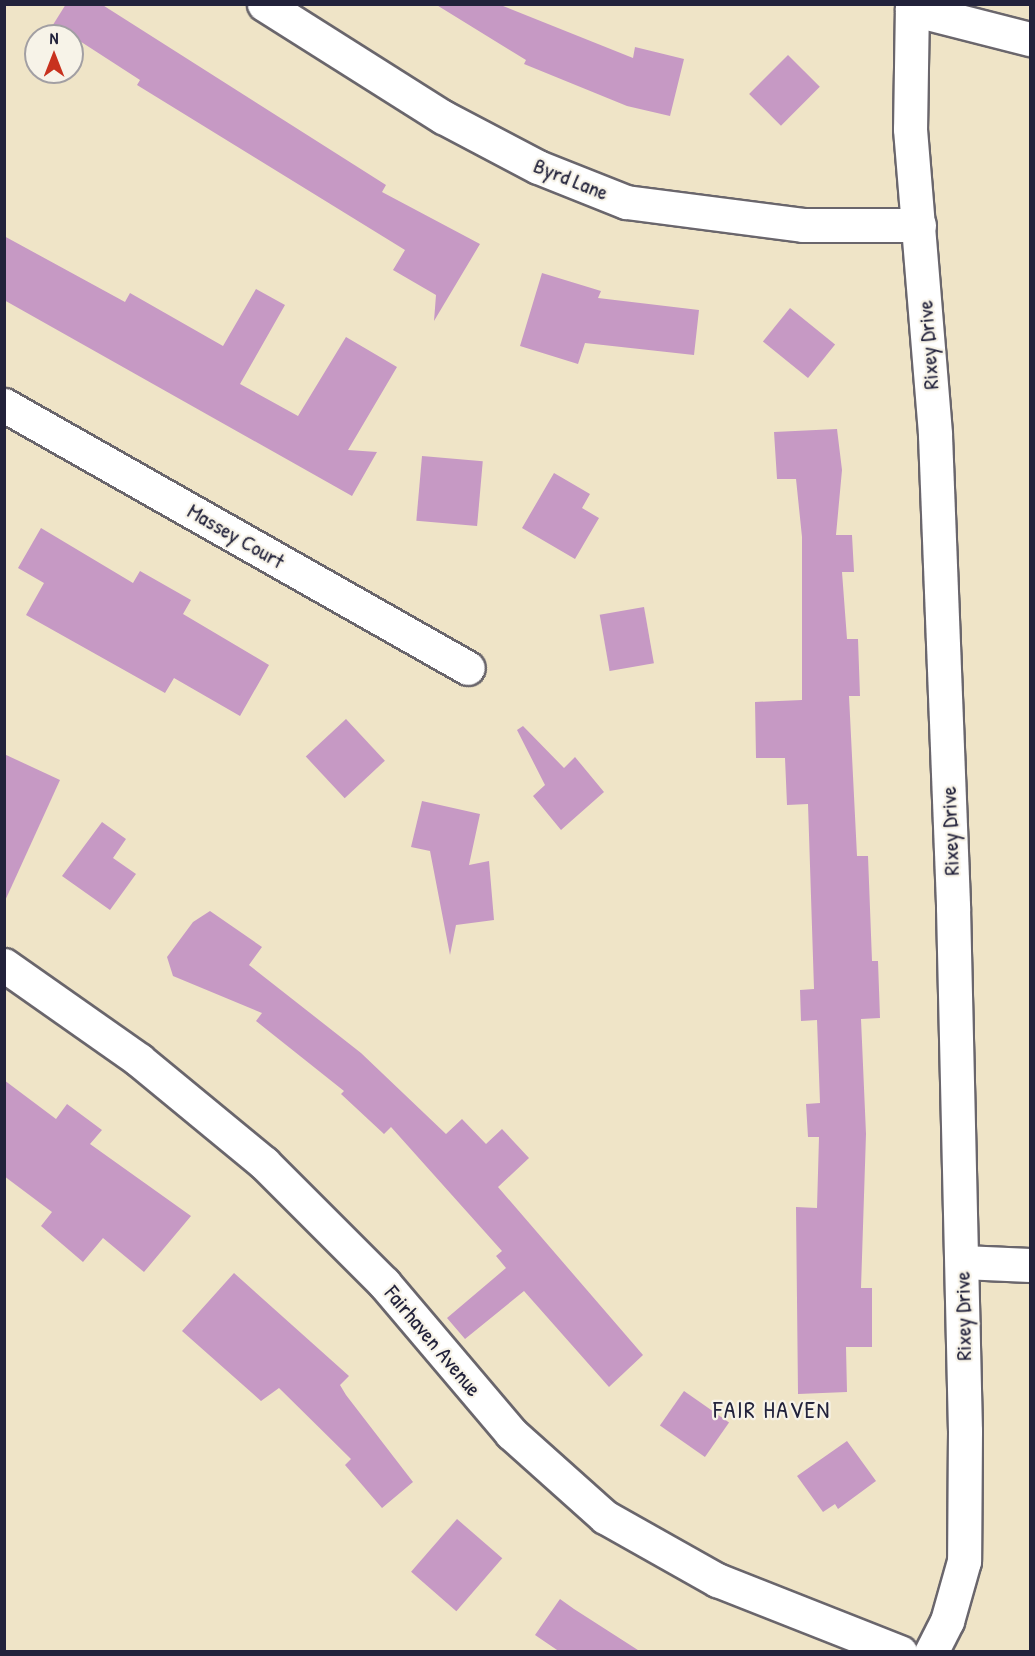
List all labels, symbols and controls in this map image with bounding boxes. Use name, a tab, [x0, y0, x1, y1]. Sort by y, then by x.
north arrow	[24, 24, 84, 84]
text: N	[50, 27, 58, 49]
street label: Byrd Lane	[530, 152, 612, 206]
street label: Rixey Drive	[912, 300, 944, 390]
street label: Massey Court	[183, 498, 289, 574]
street label: Rixey Drive	[935, 786, 965, 876]
street label: Rixey Drive	[949, 1271, 977, 1361]
street label: Fairhaven Avenue	[379, 1280, 487, 1402]
district label: FAIR HAVEN	[713, 1396, 831, 1424]

